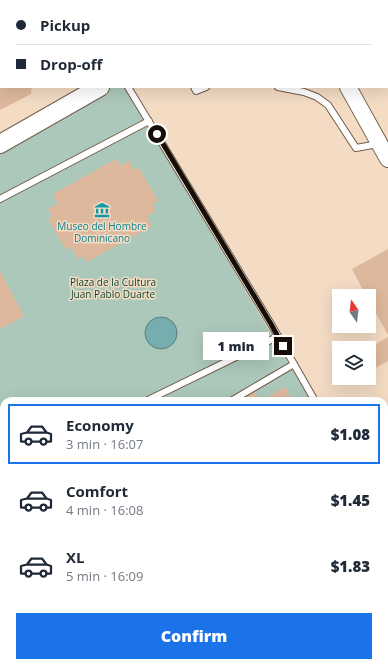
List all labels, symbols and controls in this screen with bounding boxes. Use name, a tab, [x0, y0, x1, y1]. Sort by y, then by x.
text: Pickup	[40, 15, 90, 35]
text: Drop-off	[40, 54, 102, 74]
route start	[148, 125, 166, 143]
museum icon: Museo del Hombre Dominicano	[93, 201, 111, 219]
place label: Museo del Hombre Dominicano	[57, 219, 147, 245]
park label: Plaza de la Cultura Juan Pablo Duarte	[70, 275, 156, 301]
north arrow	[332, 289, 376, 333]
map controls	[332, 289, 376, 385]
callout: 1 min	[203, 332, 269, 360]
text: 1 min	[218, 337, 254, 355]
route end	[274, 337, 292, 355]
button: layers	[332, 341, 376, 385]
text: Economy	[66, 415, 134, 435]
icon: car	[18, 416, 54, 452]
text: $1.08	[331, 424, 370, 444]
text: 3 min · 16:07	[66, 435, 143, 453]
text: Comfort	[66, 481, 128, 501]
icon: car	[18, 482, 54, 518]
text: $1.45	[331, 490, 370, 510]
text: 4 min · 16:08	[66, 501, 143, 519]
text: XL	[66, 547, 84, 567]
icon: car	[18, 548, 54, 584]
text: $1.83	[331, 556, 370, 576]
text: 5 min · 16:09	[66, 567, 143, 585]
button: Confirm	[16, 613, 372, 659]

